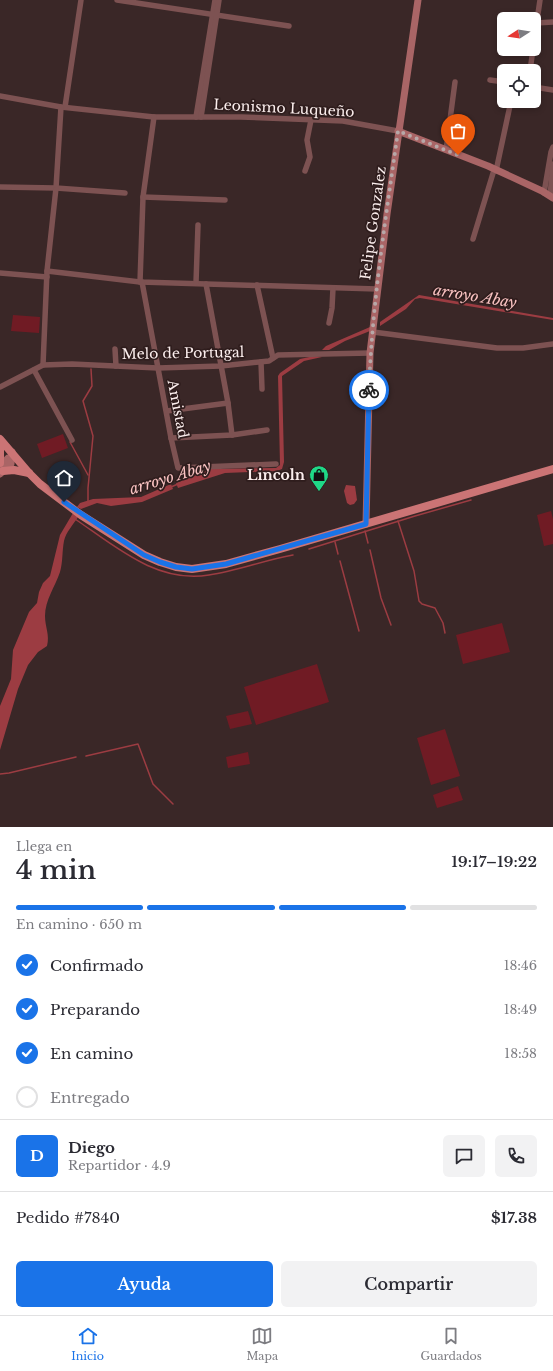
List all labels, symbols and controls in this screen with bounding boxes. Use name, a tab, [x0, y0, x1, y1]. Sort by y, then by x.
north arrow	[497, 12, 541, 56]
map controls	[497, 12, 541, 108]
button: locate	[497, 64, 541, 108]
street label: Leonismo Luqueño	[213, 95, 355, 121]
pin	[441, 114, 475, 155]
icon: bag	[447, 120, 469, 142]
street label: Felipe Gonzalez	[356, 165, 390, 281]
water label: arroyo Abay	[432, 280, 518, 312]
street label: Melo de Portugal	[122, 343, 245, 363]
courier	[349, 370, 389, 410]
street label: Amistad	[163, 377, 193, 440]
icon: bike	[358, 379, 380, 401]
water label: arroyo Abay	[127, 456, 213, 498]
pin	[47, 461, 81, 502]
shop icon: Lincoln	[308, 464, 330, 492]
place label: Lincoln	[247, 466, 305, 484]
icon: home	[53, 467, 75, 489]
text: Llega en	[16, 838, 72, 855]
text: 19:17–19:22	[451, 852, 537, 871]
text: 4 min	[16, 854, 96, 886]
text: En camino · 650 m	[16, 916, 142, 933]
icon: check	[16, 954, 38, 976]
text: Confirmado	[50, 956, 143, 975]
text: 18:46	[504, 957, 537, 974]
icon: check	[16, 998, 38, 1020]
text: Preparando	[50, 1000, 140, 1019]
text: 18:49	[504, 1001, 537, 1018]
icon: check	[16, 1042, 38, 1064]
text: En camino	[50, 1044, 133, 1063]
text: 18:58	[504, 1045, 537, 1062]
text: Entregado	[50, 1088, 130, 1107]
button: chat	[443, 1135, 485, 1177]
button: phone	[495, 1135, 537, 1177]
text: Diego	[68, 1138, 115, 1157]
text: D	[30, 1146, 44, 1165]
text: Repartidor · 4.9	[68, 1157, 171, 1174]
text: Pedido #7840	[16, 1208, 120, 1227]
text: $17.38	[491, 1208, 537, 1227]
button: Ayuda	[16, 1261, 273, 1307]
button: Compartir	[281, 1261, 537, 1307]
tab: Inicio	[71, 1325, 104, 1363]
tab: Mapa	[246, 1325, 278, 1363]
tab: Guardados	[420, 1325, 482, 1363]

